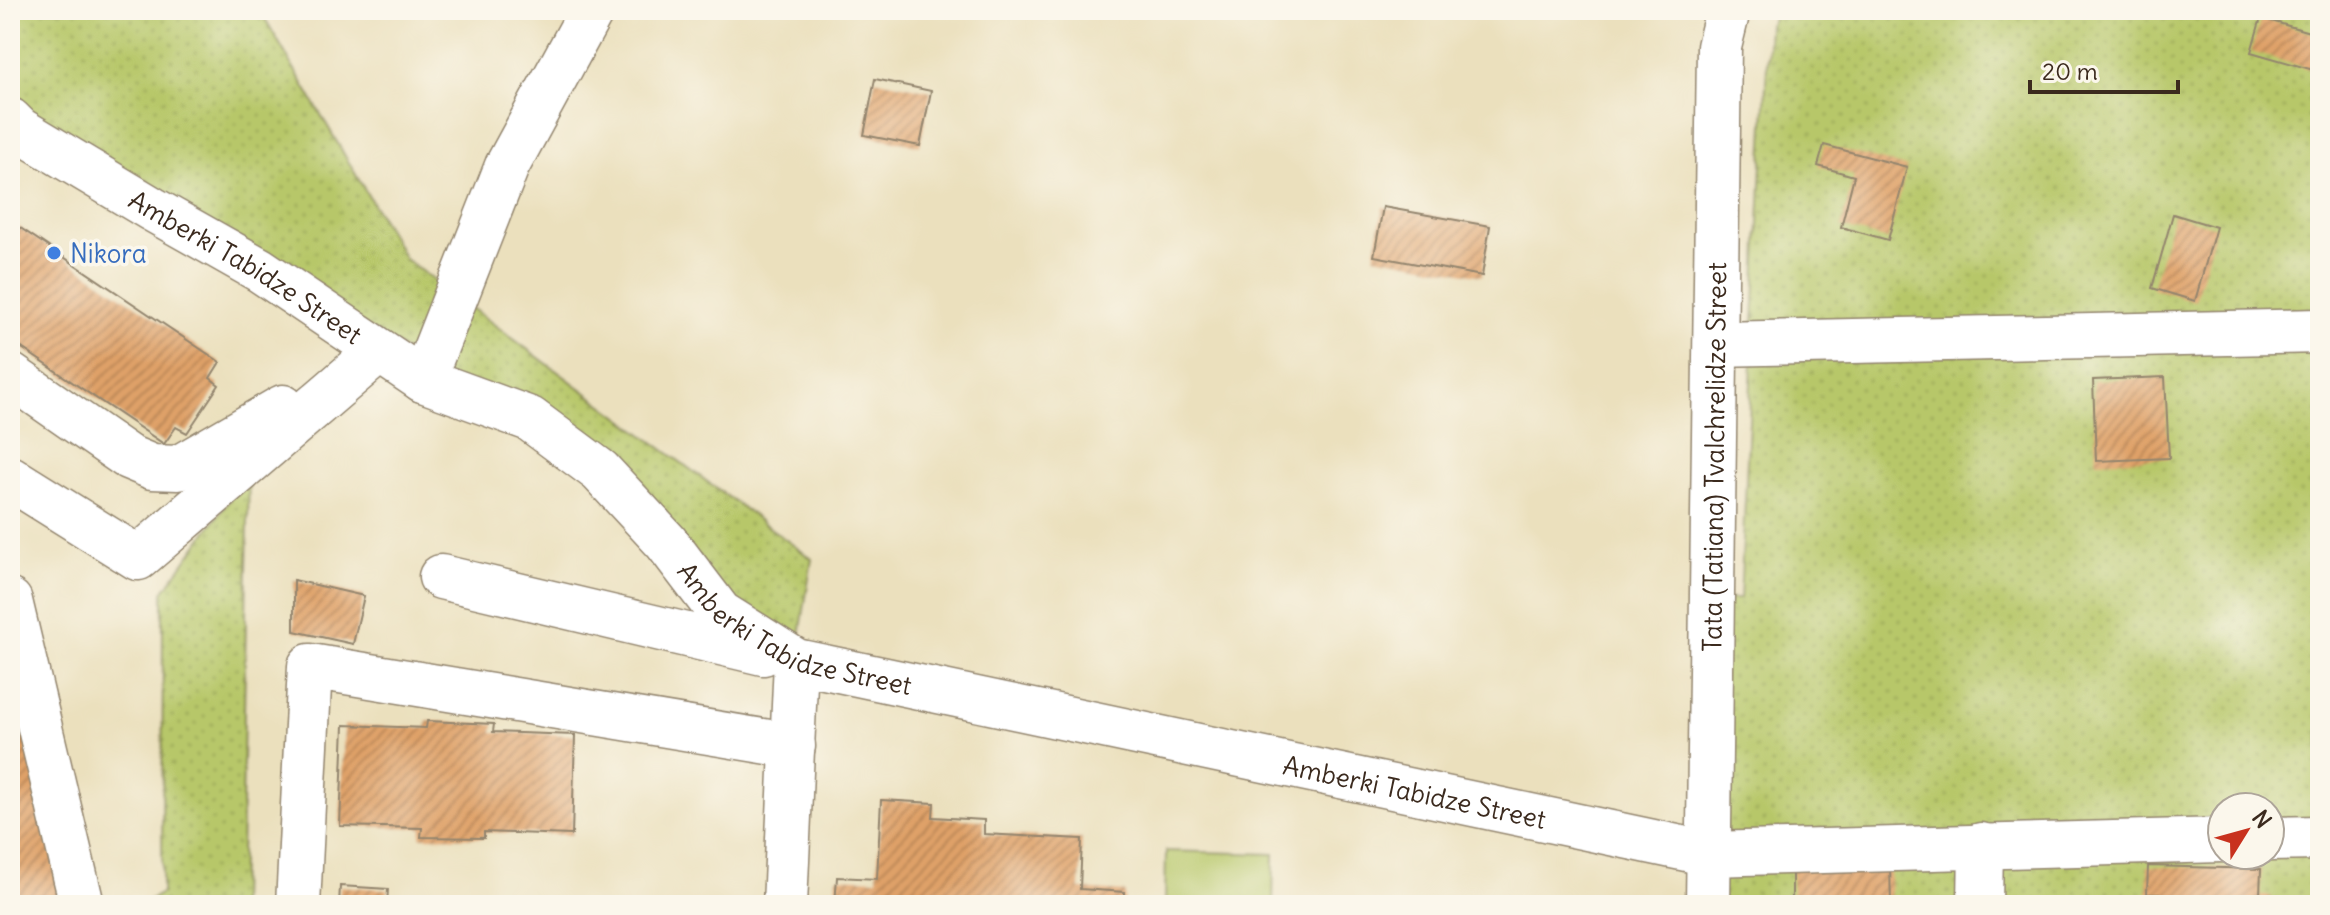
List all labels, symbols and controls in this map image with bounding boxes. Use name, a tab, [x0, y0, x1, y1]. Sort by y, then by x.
scale bar	[2030, 44, 2178, 94]
text: 20 m	[2042, 56, 2098, 86]
street label: Amberki Tabidze Street	[123, 183, 369, 351]
place label: Nikora	[70, 237, 147, 270]
marker: Nikora	[45, 244, 63, 262]
street label: Tata (Tatiana) Tvalchrelidze Street	[1695, 262, 1733, 652]
street label: Amberki Tabidze Street	[671, 555, 915, 702]
street label: Amberki Tabidze Street	[1280, 748, 1549, 835]
north arrow	[2206, 791, 2286, 871]
text: N	[2246, 804, 2278, 833]

